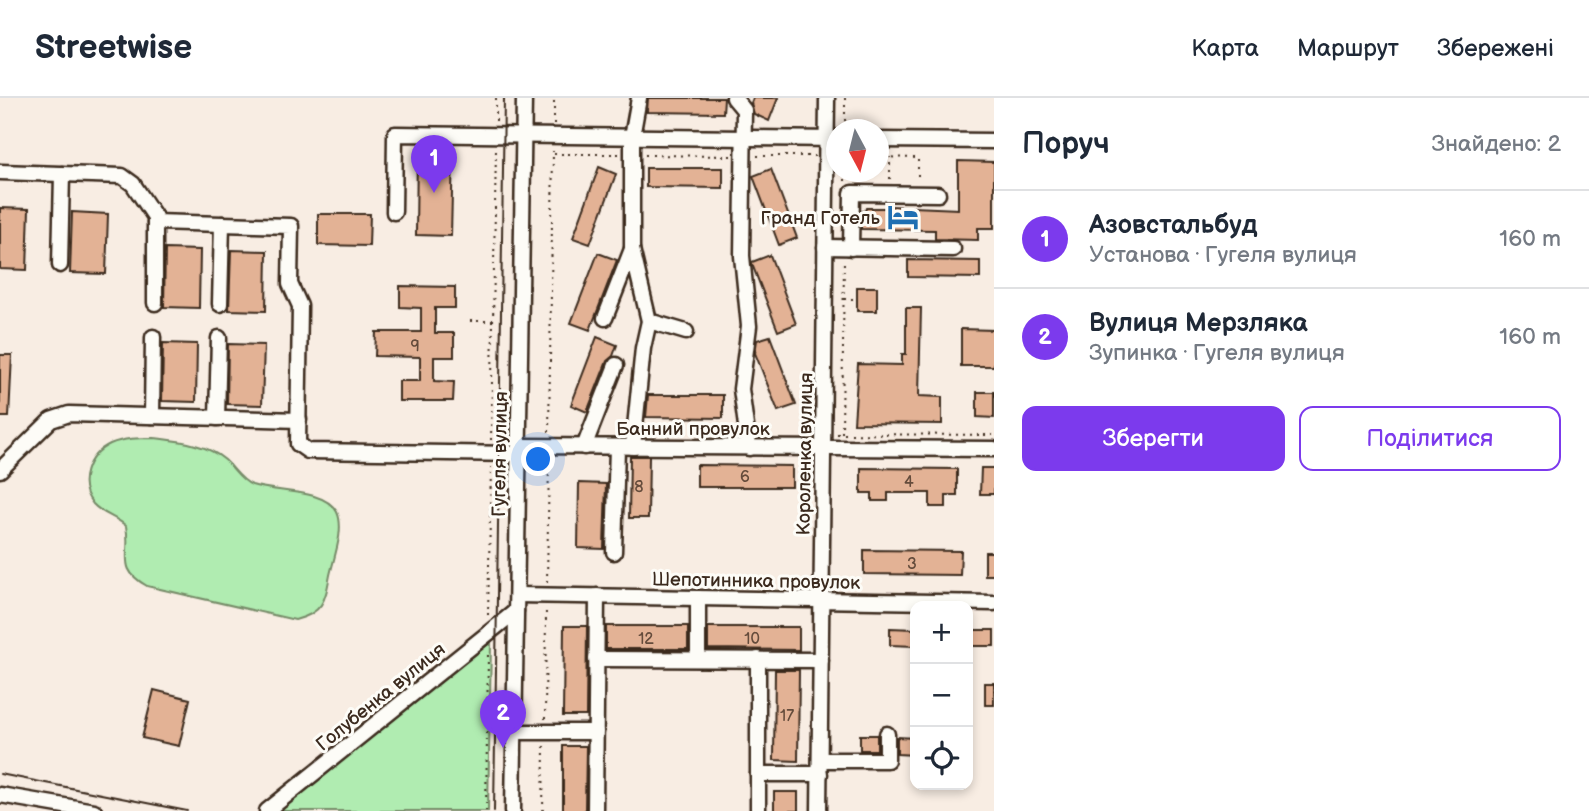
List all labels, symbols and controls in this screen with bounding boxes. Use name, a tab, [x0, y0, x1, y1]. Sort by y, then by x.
text: Streetwise	[35, 28, 192, 68]
text: Карта	[1191, 34, 1259, 63]
text: Маршрут	[1297, 34, 1399, 63]
text: Збережені	[1437, 34, 1554, 63]
north arrow	[826, 119, 889, 182]
text: Поруч	[1022, 126, 1110, 162]
text: Знайдено: 2	[1432, 130, 1561, 158]
pin: 1	[411, 135, 457, 193]
hotel icon: Гранд Готель	[886, 200, 920, 234]
place label: Гранд Готель	[760, 207, 881, 230]
text: Азовстальбуд	[1089, 210, 1257, 241]
text: 1	[1040, 225, 1050, 253]
text: 160 m	[1499, 225, 1561, 253]
text: Установа · Гугеля вулиця	[1089, 241, 1357, 269]
text: Вулиця Мерзляка	[1089, 308, 1308, 339]
text: 2	[1038, 323, 1052, 351]
text: 160 m	[1499, 323, 1561, 351]
house number: 9	[410, 337, 420, 356]
text: Зупинка · Гугеля вулиця	[1089, 339, 1345, 367]
street label: Короленка вулиця	[793, 372, 818, 536]
street label: Гугеля вулиця	[488, 391, 513, 517]
button: Зберегти	[1022, 406, 1285, 471]
button: Поділитися	[1299, 406, 1561, 471]
street label: Банний провулок	[616, 418, 770, 441]
your location	[521, 442, 555, 476]
house number: 6	[740, 468, 750, 487]
house number: 4	[904, 473, 914, 492]
house number: 8	[634, 478, 644, 497]
house number: 3	[907, 555, 917, 574]
street label: Шепотинника провулок	[652, 568, 860, 595]
map controls	[910, 601, 973, 790]
button: +	[910, 601, 973, 664]
house number: 12	[638, 630, 654, 649]
house number: 10	[744, 630, 760, 649]
street label: Голубенка вулиця	[312, 638, 450, 756]
button: −	[910, 664, 973, 727]
pin: 2	[480, 690, 526, 748]
house number: 17	[780, 707, 794, 726]
button: locate	[910, 727, 973, 790]

